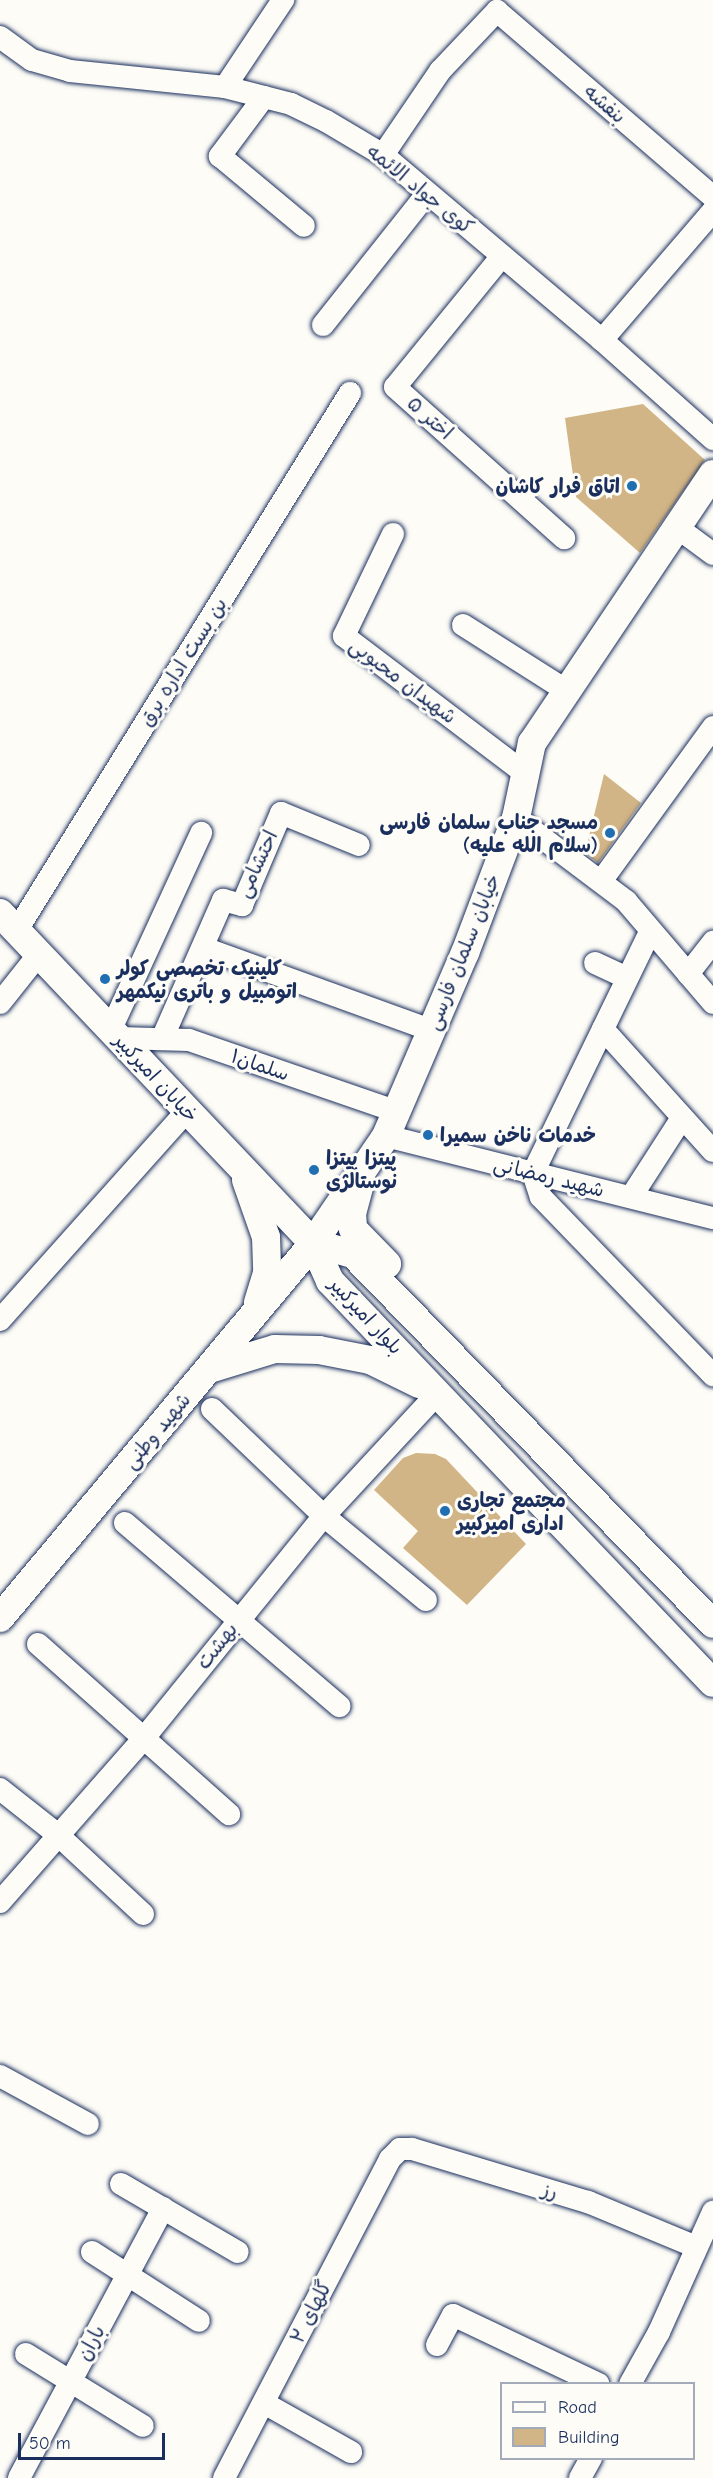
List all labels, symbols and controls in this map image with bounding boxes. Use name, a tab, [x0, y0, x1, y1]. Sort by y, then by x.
street label: بنفشه	[579, 79, 631, 129]
street label: کوی جواد الائمه	[362, 139, 478, 239]
street label: اختر ۵	[402, 391, 458, 445]
place label: اتاق فرار کاشان	[495, 474, 620, 498]
marker: اتاق فرار کاشان	[625, 479, 639, 493]
street label: بن بست اداره برق	[134, 593, 232, 731]
street label: شهیدان محبوبی	[345, 633, 461, 729]
place label: مسجد جناب سلمان فارسی (سلام الله علیه)	[379, 810, 598, 857]
marker: مسجد جناب سلمان فارسی (سلام الله علیه)	[603, 826, 617, 840]
street label: احتشامی	[231, 827, 283, 901]
street label: خیابان سلمان فارسی	[421, 870, 505, 1034]
place label: کلینیک تخصصی کولر اتومبیل و باتری نیکمهر	[117, 956, 297, 1003]
marker: کلینیک تخصصی کولر اتومبیل و باتری نیکمهر	[98, 972, 112, 986]
street label: خیابان امیرکبیر	[109, 1029, 203, 1127]
street label: سلمان۱	[228, 1044, 292, 1086]
place label: خدمات ناخن سمیرا	[440, 1123, 596, 1147]
marker: خدمات ناخن سمیرا	[421, 1128, 435, 1142]
place label: پیتزا پیتزا نوستالژی	[326, 1146, 397, 1193]
street label: شهید رمضانی	[491, 1152, 607, 1202]
marker: پیتزا پیتزا نوستالژی	[307, 1163, 321, 1177]
street label: بلوار امیرکبیر	[324, 1272, 408, 1360]
street label: شهید وطنی	[118, 1388, 196, 1474]
place label: مجتمع تجاری اداری امیرکبیر	[457, 1488, 566, 1535]
marker: مجتمع تجاری اداری امیرکبیر	[438, 1504, 452, 1518]
street label: بهشت	[191, 1618, 243, 1674]
street label: رز	[539, 2177, 561, 2205]
street label: گلهای ۲	[285, 2277, 337, 2347]
street label: باران	[72, 2321, 110, 2365]
legend	[500, 2382, 695, 2460]
text: Road	[558, 2397, 597, 2418]
scale bar	[21, 2421, 168, 2459]
text: Building	[558, 2427, 620, 2448]
text: 50 m	[29, 2433, 71, 2454]

